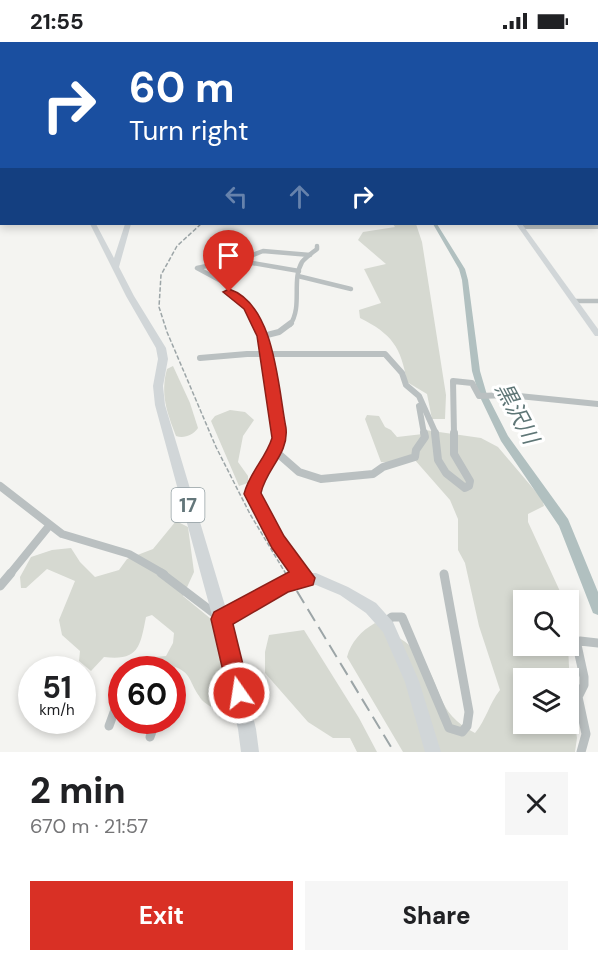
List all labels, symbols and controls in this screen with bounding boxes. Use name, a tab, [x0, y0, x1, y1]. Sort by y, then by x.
text: 21:55	[30, 7, 84, 36]
text: 60 m	[129, 60, 235, 115]
icon: right	[30, 66, 108, 144]
text: Turn right	[129, 113, 249, 148]
icon: left	[220, 180, 253, 213]
icon: ahead	[283, 180, 316, 213]
icon: right	[346, 180, 379, 213]
pin	[203, 230, 254, 292]
icon: arrive	[212, 239, 245, 272]
water label: 黒沢川	[489, 377, 546, 451]
road number: 17	[172, 488, 204, 522]
map controls	[513, 590, 579, 734]
button: search	[513, 590, 579, 656]
speed limit sign: 60	[108, 656, 186, 734]
position arrow	[207, 661, 271, 725]
text: 51	[42, 668, 72, 707]
button: layers	[513, 668, 579, 734]
text: km/h	[39, 700, 75, 720]
text: 2 min	[30, 767, 126, 814]
button: close	[505, 772, 568, 835]
text: 670 m · 21:57	[30, 813, 148, 839]
button: Exit	[30, 881, 293, 950]
button: Share	[305, 881, 568, 950]

